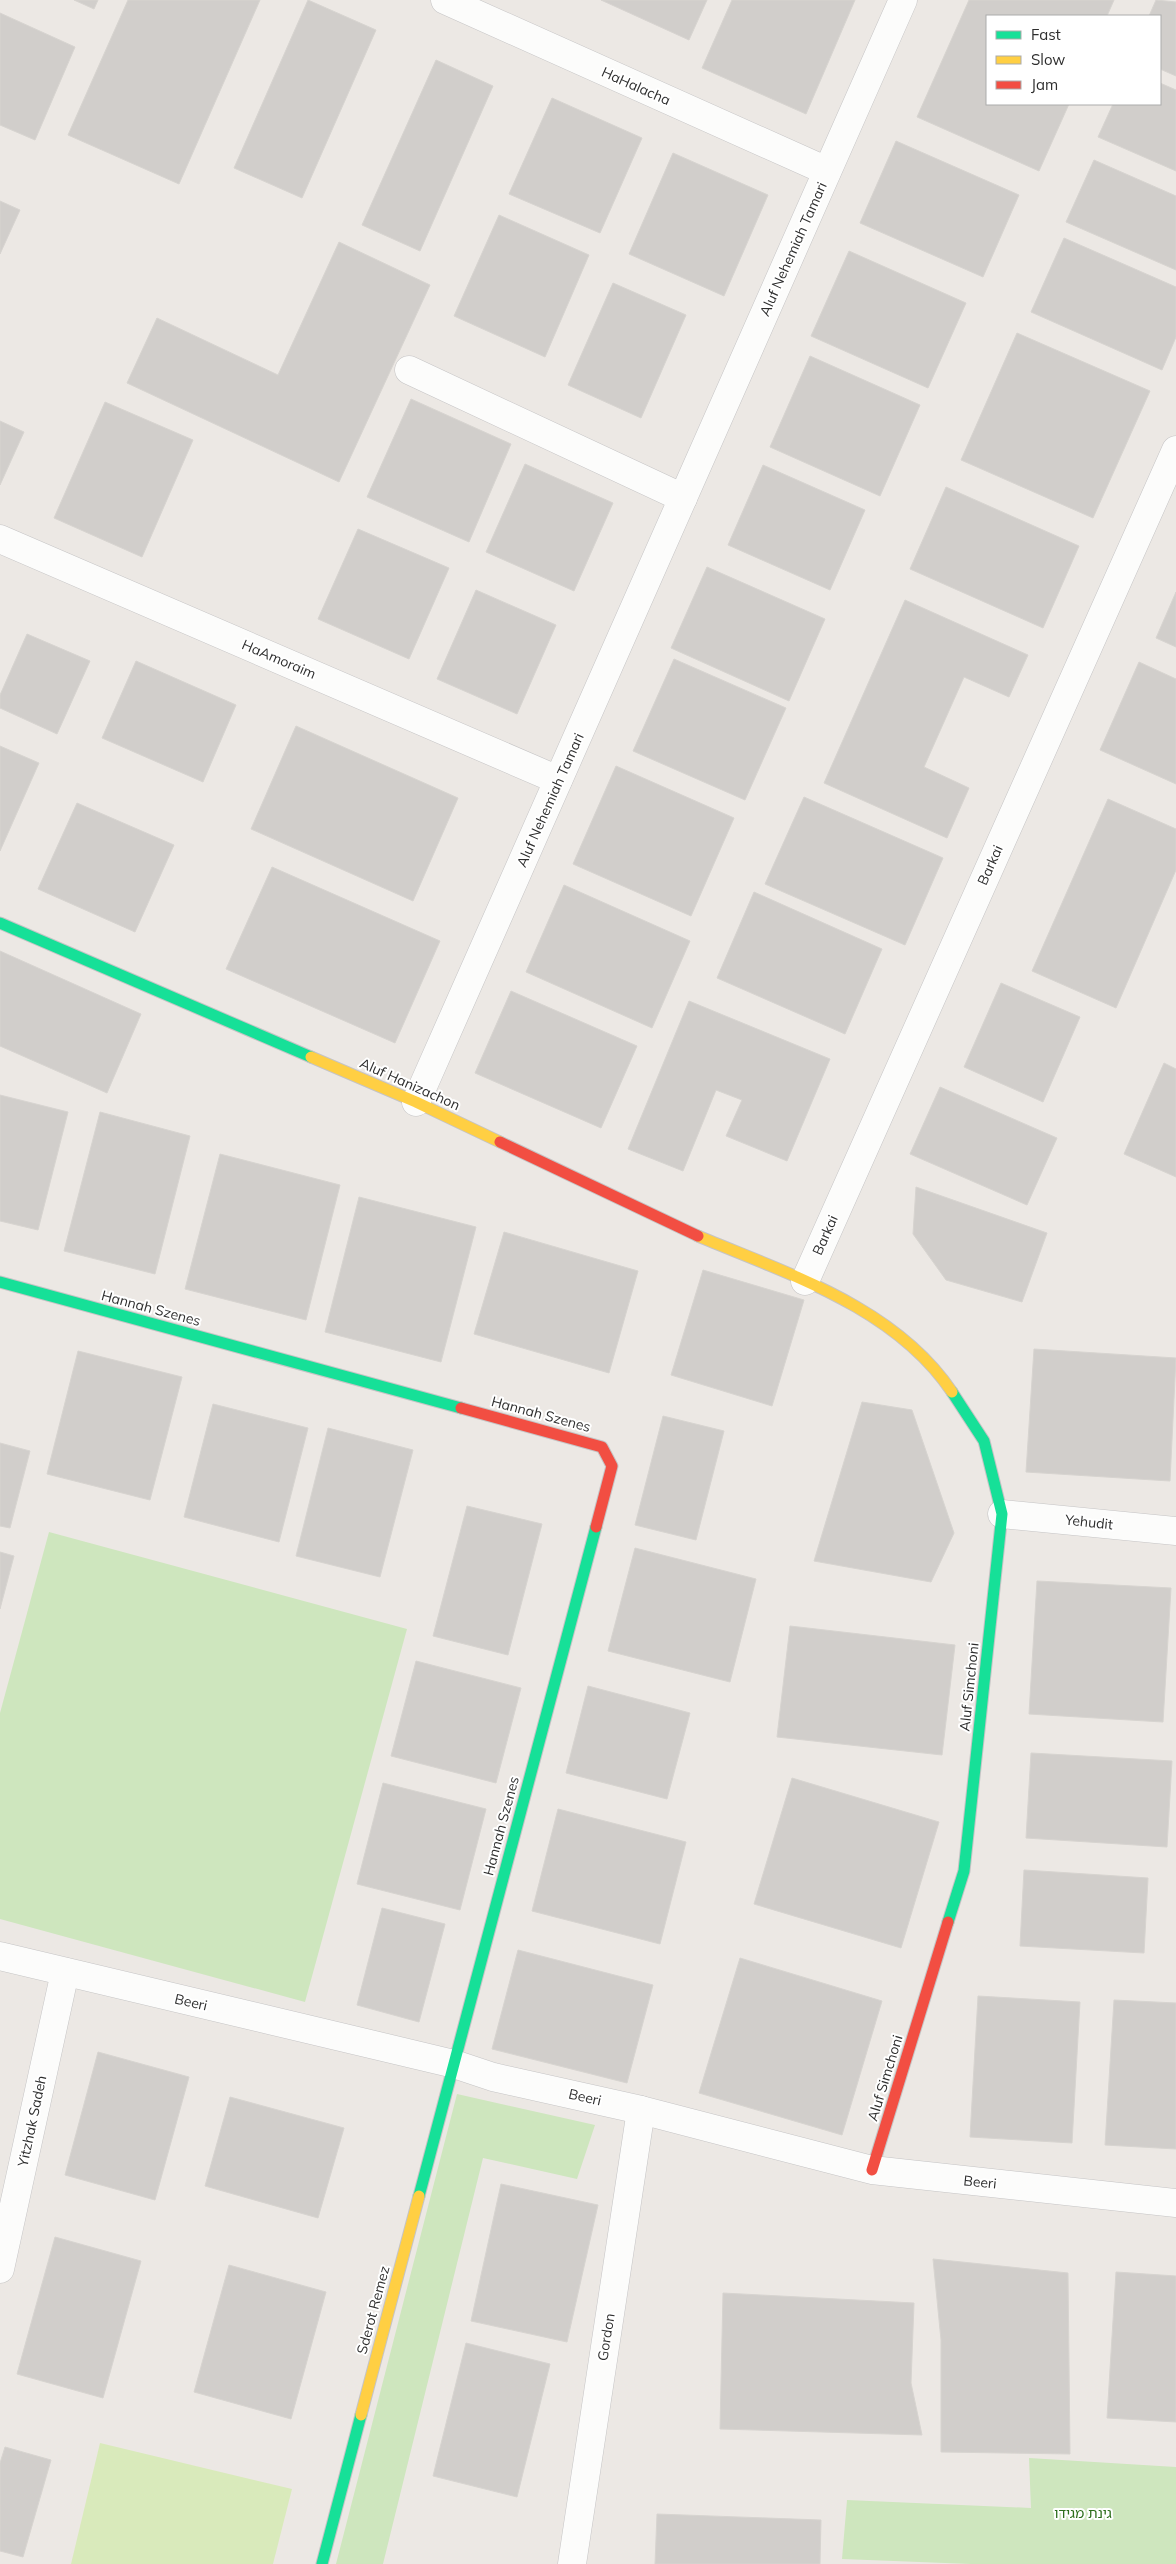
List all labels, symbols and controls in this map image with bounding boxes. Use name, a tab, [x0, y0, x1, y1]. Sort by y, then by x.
legend	[986, 15, 1161, 105]
text: Fast	[1031, 25, 1061, 44]
text: Slow	[1031, 50, 1065, 69]
street label: HaHalacha	[599, 63, 673, 109]
text: Jam	[1031, 75, 1058, 94]
street label: Aluf Nehemiah Tamari	[755, 179, 831, 319]
street label: HaAmoraim	[239, 635, 319, 683]
street label: Aluf Nehemiah Tamari	[512, 730, 588, 870]
street label: Barkai	[973, 842, 1007, 888]
street label: Aluf Hanizachon	[357, 1054, 463, 1114]
street label: Barkai	[808, 1212, 842, 1258]
street label: Hannah Szenes	[99, 1286, 203, 1330]
street label: Hannah Szenes	[489, 1392, 593, 1436]
street label: Yehudit	[1063, 1510, 1114, 1533]
street label: Aluf Simchoni	[955, 1642, 983, 1732]
street label: Hannah Szenes	[479, 1774, 523, 1878]
street label: Beeri	[173, 1989, 209, 2015]
street label: Aluf Simchoni	[863, 2033, 907, 2123]
street label: Yitzhak Sadeh	[13, 2074, 50, 2169]
street label: Beeri	[567, 2084, 603, 2110]
street label: Beeri	[963, 2171, 997, 2193]
street label: Sderot Remez	[353, 2264, 393, 2356]
street label: Gordon	[593, 2312, 619, 2362]
park label: גינת מגידו	[1054, 2504, 1112, 2522]

